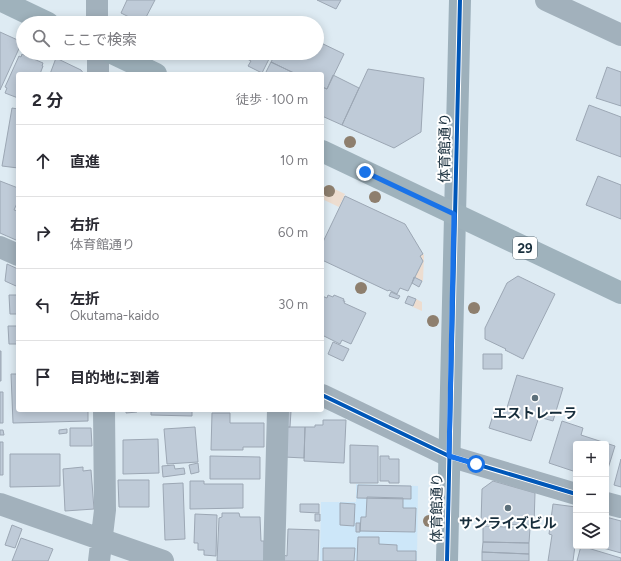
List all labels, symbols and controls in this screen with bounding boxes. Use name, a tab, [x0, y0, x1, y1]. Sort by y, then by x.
search box	[16, 16, 324, 60]
icon: search	[30, 27, 52, 49]
text: ここで検索	[62, 31, 137, 49]
text: 2 分	[32, 90, 63, 110]
text: 徒歩 · 100 m	[236, 92, 308, 107]
street label: 体育館通り	[436, 113, 454, 183]
icon: ahead	[32, 150, 54, 172]
text: 直進	[70, 153, 100, 171]
text: 10 m	[280, 153, 308, 168]
route end	[356, 163, 374, 181]
text: 右折	[70, 216, 100, 234]
icon: right	[32, 222, 54, 244]
text: 60 m	[278, 225, 308, 240]
text: 体育館通り	[70, 237, 135, 252]
road number: 29	[513, 237, 537, 259]
text: 左折	[70, 290, 100, 308]
icon: left	[32, 294, 54, 316]
text: 30 m	[278, 297, 308, 312]
text: Okutama-kaido	[70, 308, 159, 323]
icon: arrive	[32, 366, 54, 388]
text: 目的地に到着	[70, 369, 160, 387]
marker: エストレーラ	[530, 393, 540, 403]
place label: エストレーラ	[493, 405, 577, 422]
map controls	[573, 441, 609, 549]
button: +	[573, 441, 609, 477]
route start	[467, 455, 485, 473]
street label: 体育館通り	[428, 473, 446, 543]
button: −	[573, 477, 609, 513]
marker: サンライズビル	[503, 503, 513, 513]
button: layers	[573, 513, 609, 549]
place label: サンライズビル	[459, 515, 557, 532]

